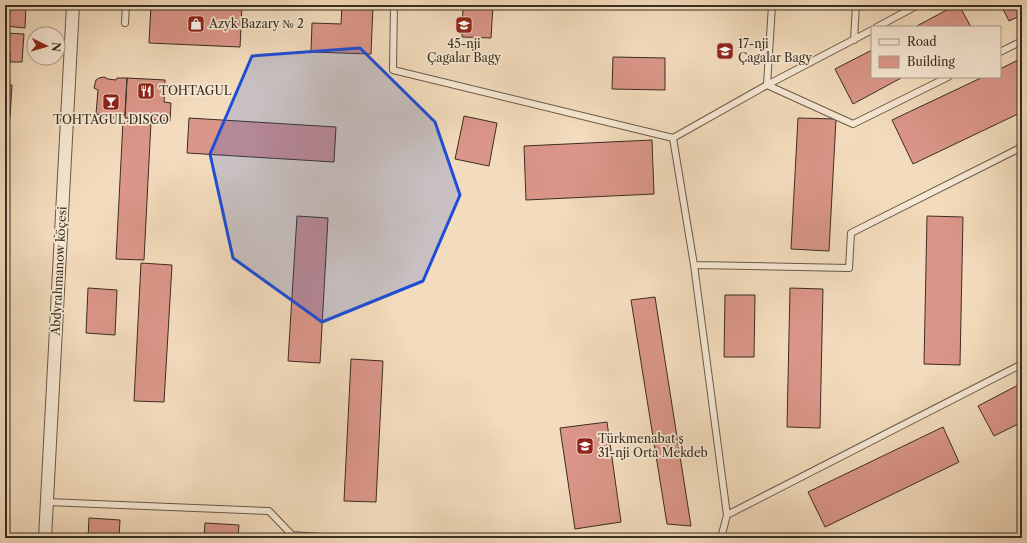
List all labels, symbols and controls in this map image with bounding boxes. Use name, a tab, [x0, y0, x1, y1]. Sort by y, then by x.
shop icon: Azyk Bazary № 2	[186, 14, 206, 34]
school or university icon: 45-nji Çagalar Bagy	[454, 15, 474, 35]
place label: Azyk Bazary № 2	[208, 16, 304, 31]
north arrow	[26, 26, 66, 66]
legend	[871, 26, 1001, 78]
text: Road	[907, 34, 937, 49]
place label: 45-nji Çagalar Bagy	[427, 36, 501, 65]
place label: 17-nji Çagalar Bagy	[738, 36, 812, 65]
text: N	[49, 41, 63, 53]
school or university icon: 17-nji Çagalar Bagy	[715, 41, 735, 61]
text: Building	[907, 54, 955, 69]
restaurant icon: TOHTAGUL	[136, 81, 156, 101]
place label: TOHTAGUL	[159, 83, 232, 98]
bar icon: TOHTAGUL DISCO	[101, 92, 121, 112]
place label: TOHTAGUL DISCO	[53, 112, 169, 127]
street label: Abdyrahmanow köçesi	[48, 206, 69, 337]
place label: Türkmenabat ş 31-nji Orta Mekdeb	[598, 431, 708, 460]
school or university icon: Türkmenabat ş 31-nji Orta Mekdeb	[575, 436, 595, 456]

